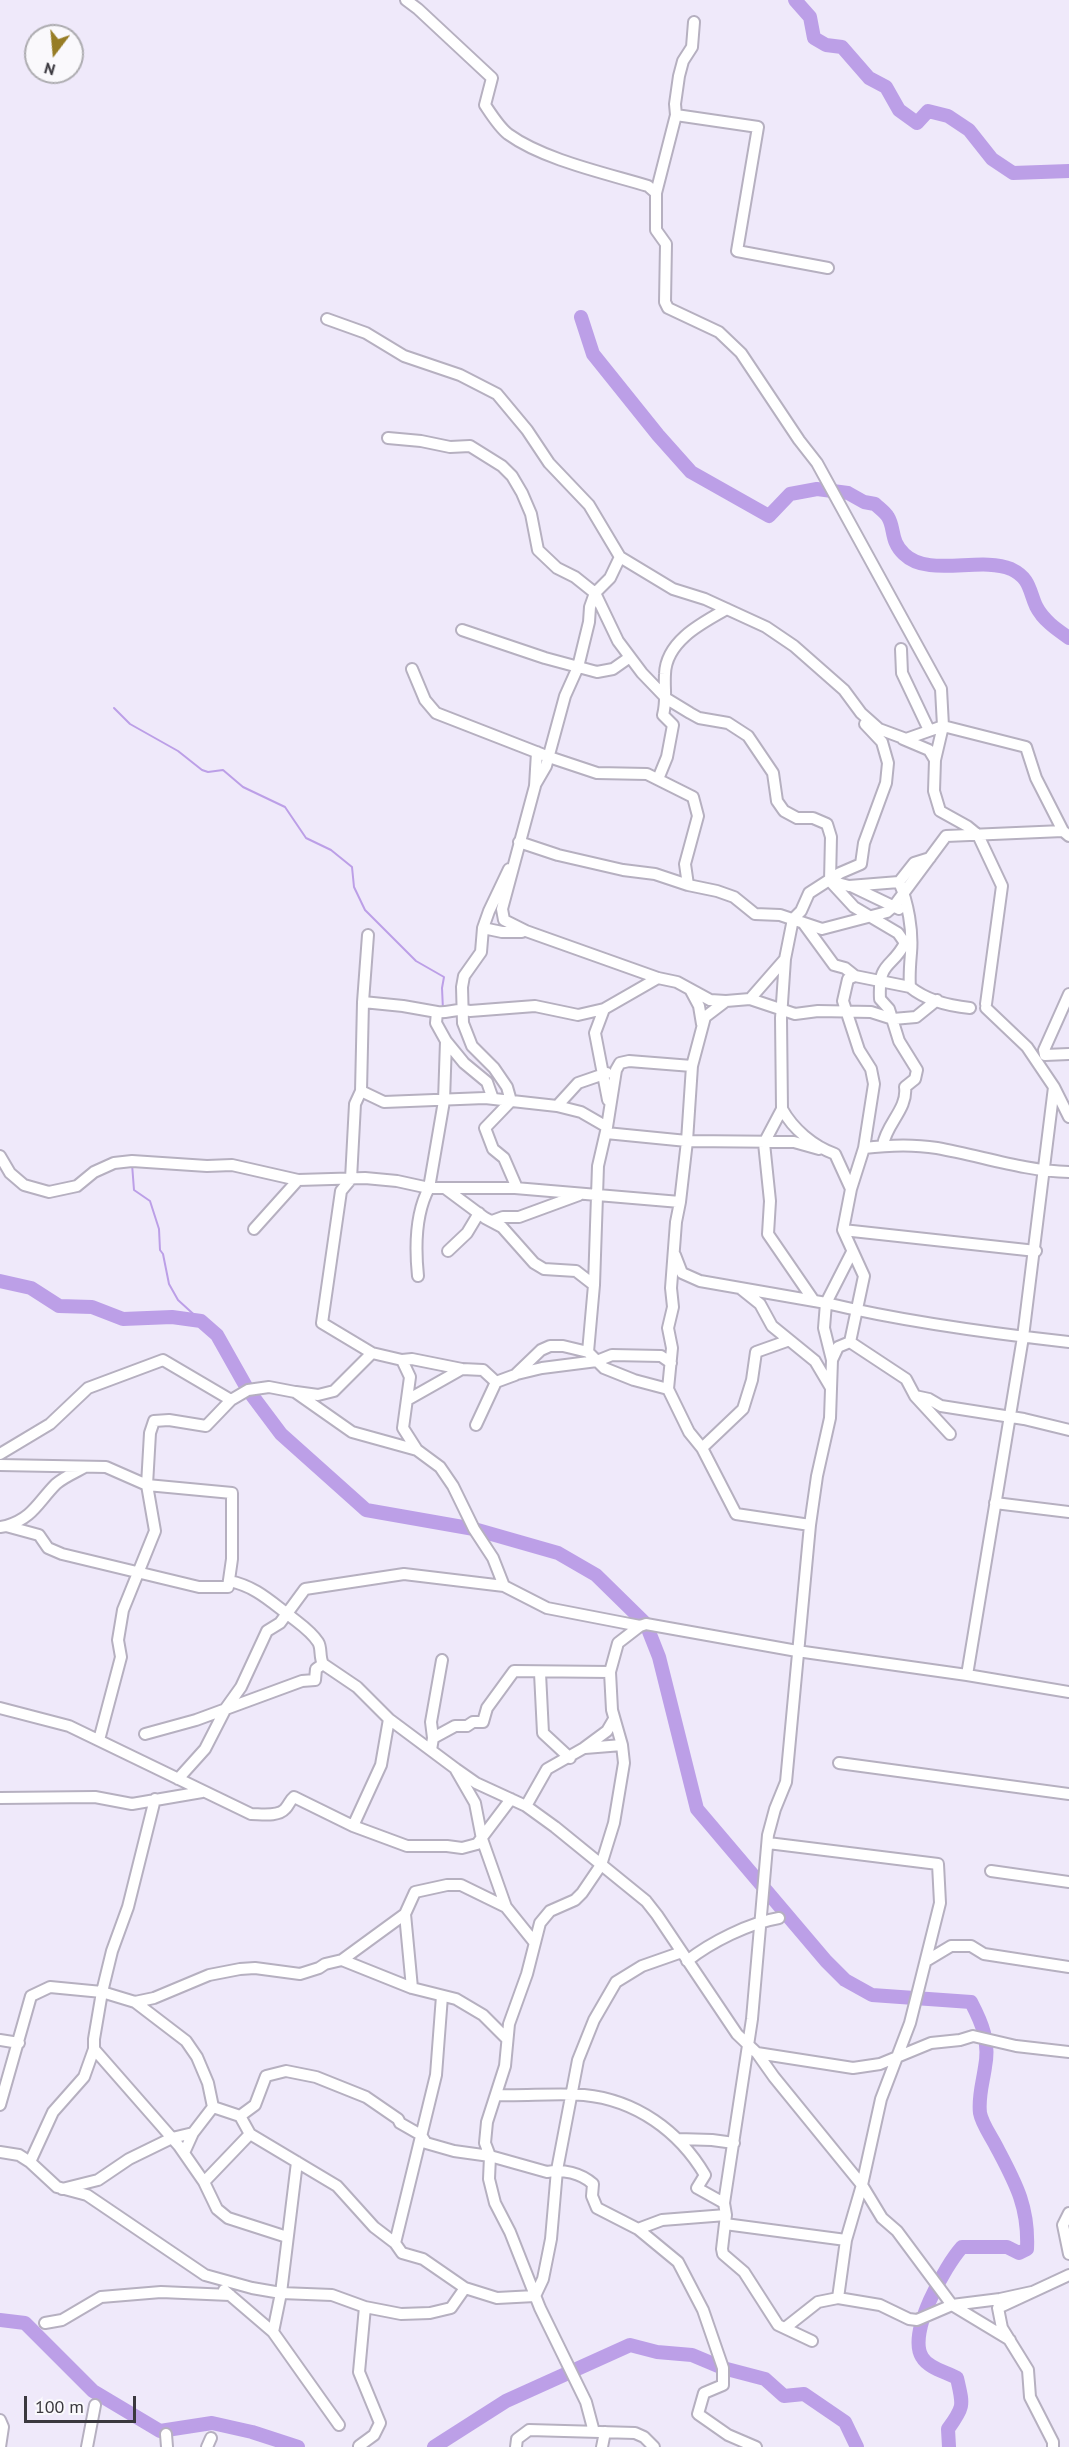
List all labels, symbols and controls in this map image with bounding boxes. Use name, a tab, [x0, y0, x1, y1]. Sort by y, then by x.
north arrow	[24, 24, 84, 84]
text: N	[42, 58, 57, 80]
scale bar	[27, 2384, 140, 2422]
text: 100 m	[35, 2395, 84, 2418]

